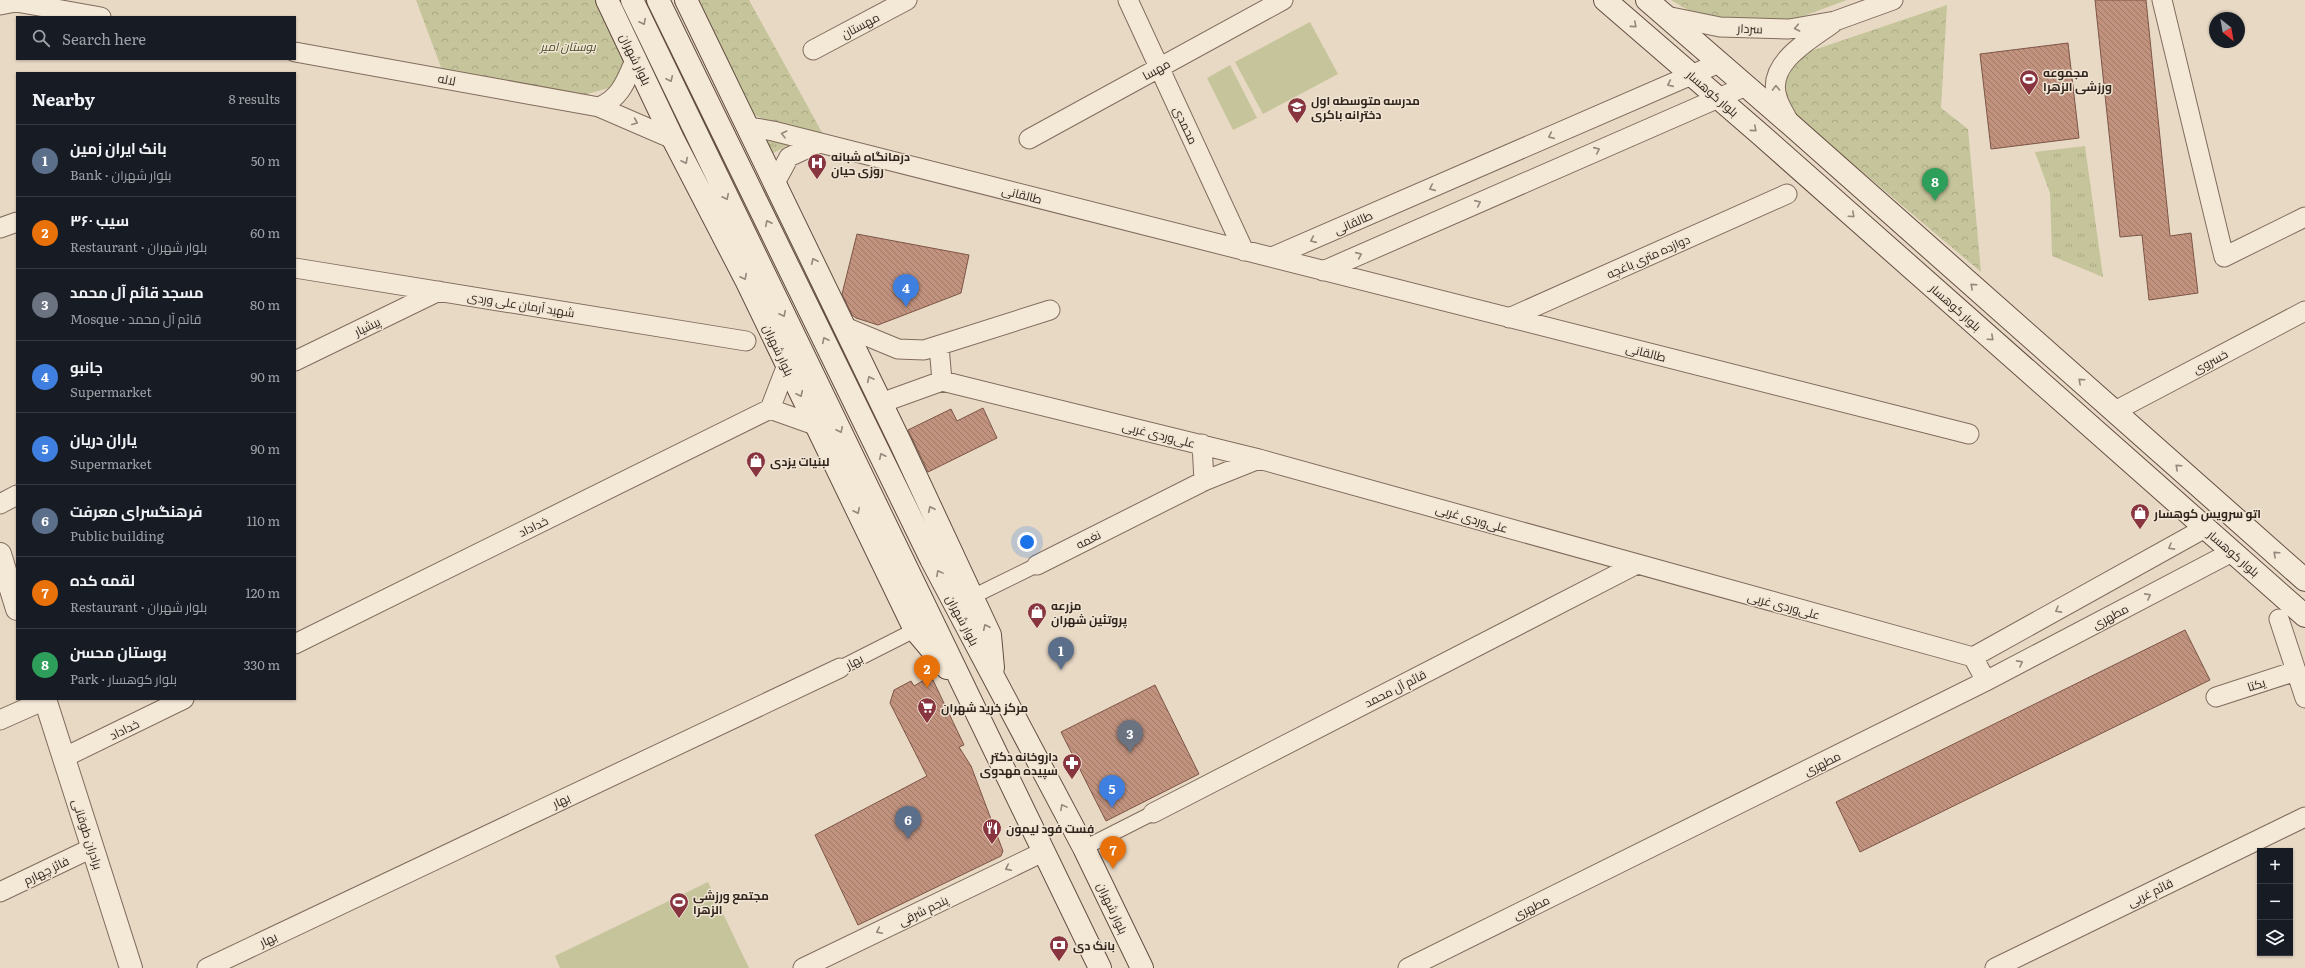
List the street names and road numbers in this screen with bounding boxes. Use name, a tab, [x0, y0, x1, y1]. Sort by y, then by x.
street label: مهستان	[838, 7, 882, 43]
street label: سردار	[1736, 19, 1763, 37]
street label: بلوار شهران	[616, 30, 656, 88]
street label: مهسا	[1139, 54, 1173, 84]
street label: بلوار کوهسار	[1682, 65, 1743, 121]
street label: لاله	[437, 69, 457, 89]
street label: محمدی	[1169, 103, 1203, 147]
street label: طالقانی	[1000, 180, 1044, 208]
street label: طالقانی	[1331, 205, 1375, 239]
street label: دوازده متری باغچه	[1603, 229, 1693, 283]
street label: بلوار کوهسار	[1926, 278, 1986, 335]
street label: شهید آرمان علی وردی	[466, 287, 576, 321]
street label: پیشیار	[350, 312, 384, 341]
street label: بلوار شهران	[759, 321, 799, 379]
street label: طالقانی	[1624, 338, 1668, 366]
street label: خسروی	[2189, 344, 2231, 378]
street label: علی‌وردی غربی	[1121, 416, 1197, 452]
street label: علی‌وردی غربی	[1434, 499, 1510, 537]
street label: خداداد	[515, 511, 551, 541]
street label: نغمه	[1072, 525, 1104, 553]
street label: بلوار کوهسار	[2203, 525, 2264, 581]
street label: علی‌وردی غربی	[1746, 587, 1822, 623]
street label: بلوار شهران	[942, 591, 984, 649]
street label: مطهری	[2089, 599, 2131, 633]
street label: بهار	[841, 649, 866, 674]
street label: قائم آل محمد	[1361, 665, 1429, 711]
street label: یکتا	[2245, 672, 2268, 695]
street label: خداداد	[106, 714, 142, 744]
street label: مطهری	[1801, 746, 1843, 780]
street label: بهار	[548, 788, 573, 812]
street label: برادران طوقانی	[68, 796, 108, 872]
street label: فائز چهارم	[20, 851, 72, 890]
street label: قائم غربی	[2124, 873, 2176, 911]
street label: بلوار شهران	[1093, 879, 1133, 937]
street label: پنجم شرقی	[895, 890, 952, 931]
street label: مطهری	[1510, 890, 1552, 924]
street label: بهار	[255, 927, 280, 951]

